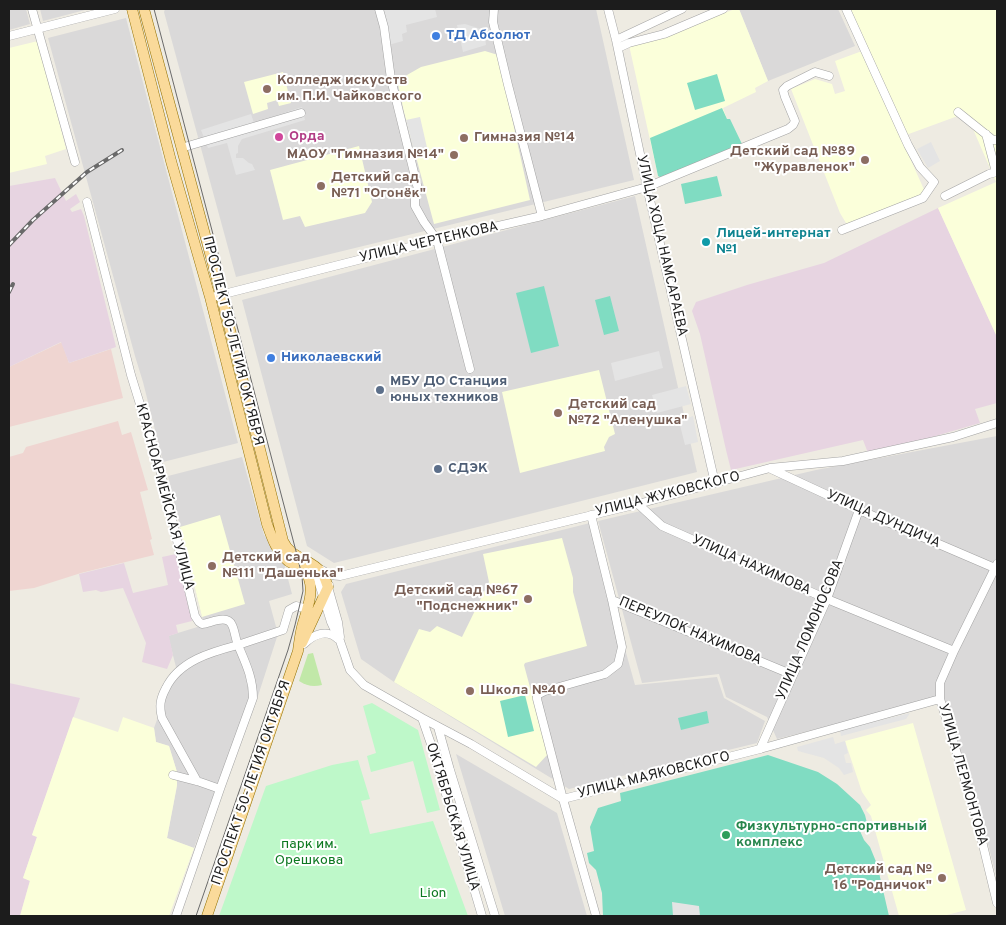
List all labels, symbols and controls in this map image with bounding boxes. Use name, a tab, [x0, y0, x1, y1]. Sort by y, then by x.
place label: ТД Абсолют	[446, 28, 530, 44]
marker: ТД Абсолют	[430, 30, 442, 42]
place label: Колледж искусств им. П.И. Чайковского	[277, 73, 422, 105]
marker: Колледж искусств им. П.И. Чайковского	[261, 83, 273, 95]
place label: Орда	[289, 129, 324, 145]
place label: Гимназия №14	[474, 130, 575, 146]
marker: Орда	[273, 131, 285, 143]
marker: Гимназия №14	[458, 132, 470, 144]
place label: Детский сад №89 "Журавленок"	[730, 144, 855, 176]
place label: МАОУ "Гимназия №14"	[287, 147, 444, 163]
marker: МАОУ "Гимназия №14"	[448, 149, 460, 161]
street label: УЛИЦА ХОЦА НАМСАРАЕВА	[632, 154, 690, 338]
marker: Детский сад №89 "Журавленок"	[859, 154, 871, 166]
place label: Детский сад №71 "Огонёк"	[331, 170, 426, 202]
marker: Детский сад №71 "Огонёк"	[315, 180, 327, 192]
street label: УЛИЦА ЧЕРТЕНКОВА	[358, 219, 500, 267]
place label: Лицей-интернат №1	[716, 226, 831, 258]
street label: ПРОСПЕКТ 50-ЛЕТИЯ ОКТЯБРЯ	[198, 235, 266, 447]
marker: Лицей-интернат №1	[700, 236, 712, 248]
place label: Николаевский	[281, 350, 382, 366]
marker: Николаевский	[265, 352, 277, 364]
place label: МБУ ДО Станция юных техников	[390, 374, 507, 407]
marker: МБУ ДО Станция юных техников	[374, 384, 386, 396]
place label: Детский сад №72 "Аленушка"	[568, 397, 687, 430]
street label: КРАСНОАРМЕЙСКАЯ УЛИЦА	[131, 402, 197, 592]
marker: Детский сад №72 "Аленушка"	[552, 407, 564, 419]
place label: СДЭК	[448, 461, 488, 477]
marker: СДЭК	[432, 463, 444, 475]
street label: УЛИЦА ЖУКОВСКОГО	[594, 469, 742, 521]
street label: УЛИЦА ДУНДИЧА	[823, 487, 943, 553]
street label: УЛИЦА НАХИМОВА	[689, 532, 813, 600]
place label: Детский сад №111 "Дашенька"	[222, 550, 343, 582]
street label: УЛИЦА ЛОМОНОСОВА	[774, 557, 848, 703]
marker: Детский сад №111 "Дашенька"	[206, 560, 218, 572]
place label: Детский сад №67 "Подснежник"	[394, 583, 518, 616]
marker: Детский сад №67 "Подснежник"	[522, 593, 534, 605]
street label: ПЕРЕУЛОК НАХИМОВА	[616, 594, 764, 670]
street label: ПРОСПЕКТ 50-ЛЕТИЯ ОКТЯБРЯ	[209, 678, 295, 888]
place label: Школа №40	[480, 683, 566, 699]
marker: Школа №40	[464, 685, 476, 697]
street label: УЛИЦА ЛЕРМОНТОВА	[934, 702, 990, 848]
street label: ОКТЯБРЬСКАЯ УЛИЦА	[421, 741, 483, 893]
street label: УЛИЦА МАЯКОВСКОГО	[576, 749, 732, 803]
place label: Физкультурно-спортивный комплекс	[736, 819, 927, 852]
marker: Физкультурно-спортивный комплекс	[720, 829, 732, 841]
park label: парк им. Орешкова	[275, 837, 343, 870]
place label: Детский сад № 16 "Родничок"	[824, 862, 932, 894]
marker: Детский сад № 16 "Родничок"	[936, 872, 948, 884]
park label: Lion	[419, 886, 447, 902]

